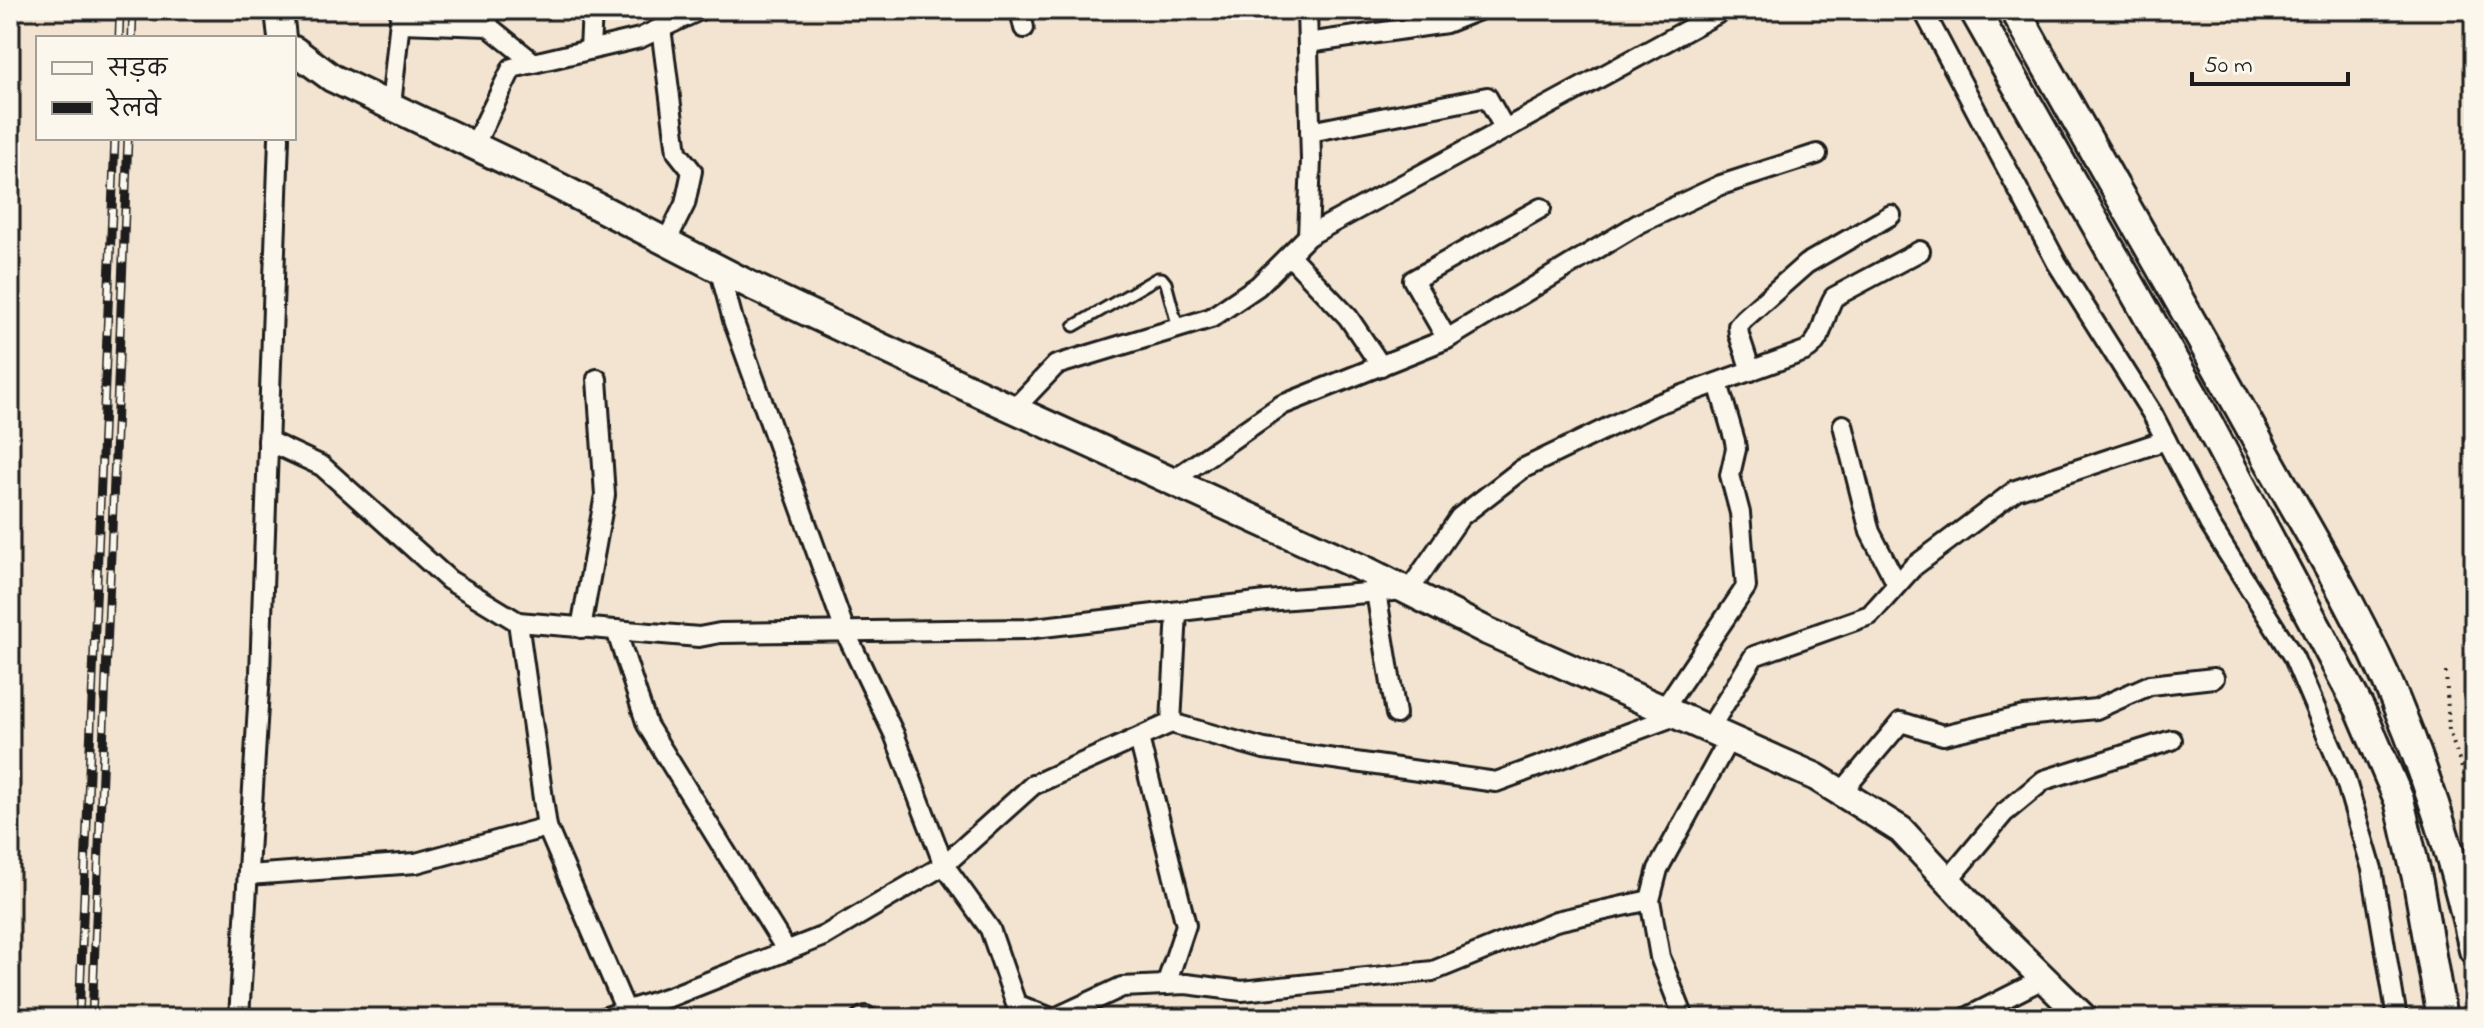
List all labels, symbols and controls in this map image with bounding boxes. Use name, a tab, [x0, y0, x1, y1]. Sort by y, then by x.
legend	[36, 36, 296, 140]
scale bar	[2192, 36, 2348, 86]
text: 50 m	[2204, 49, 2253, 84]
text: सड़क	[106, 53, 169, 88]
text: रेलवे	[105, 88, 162, 128]

